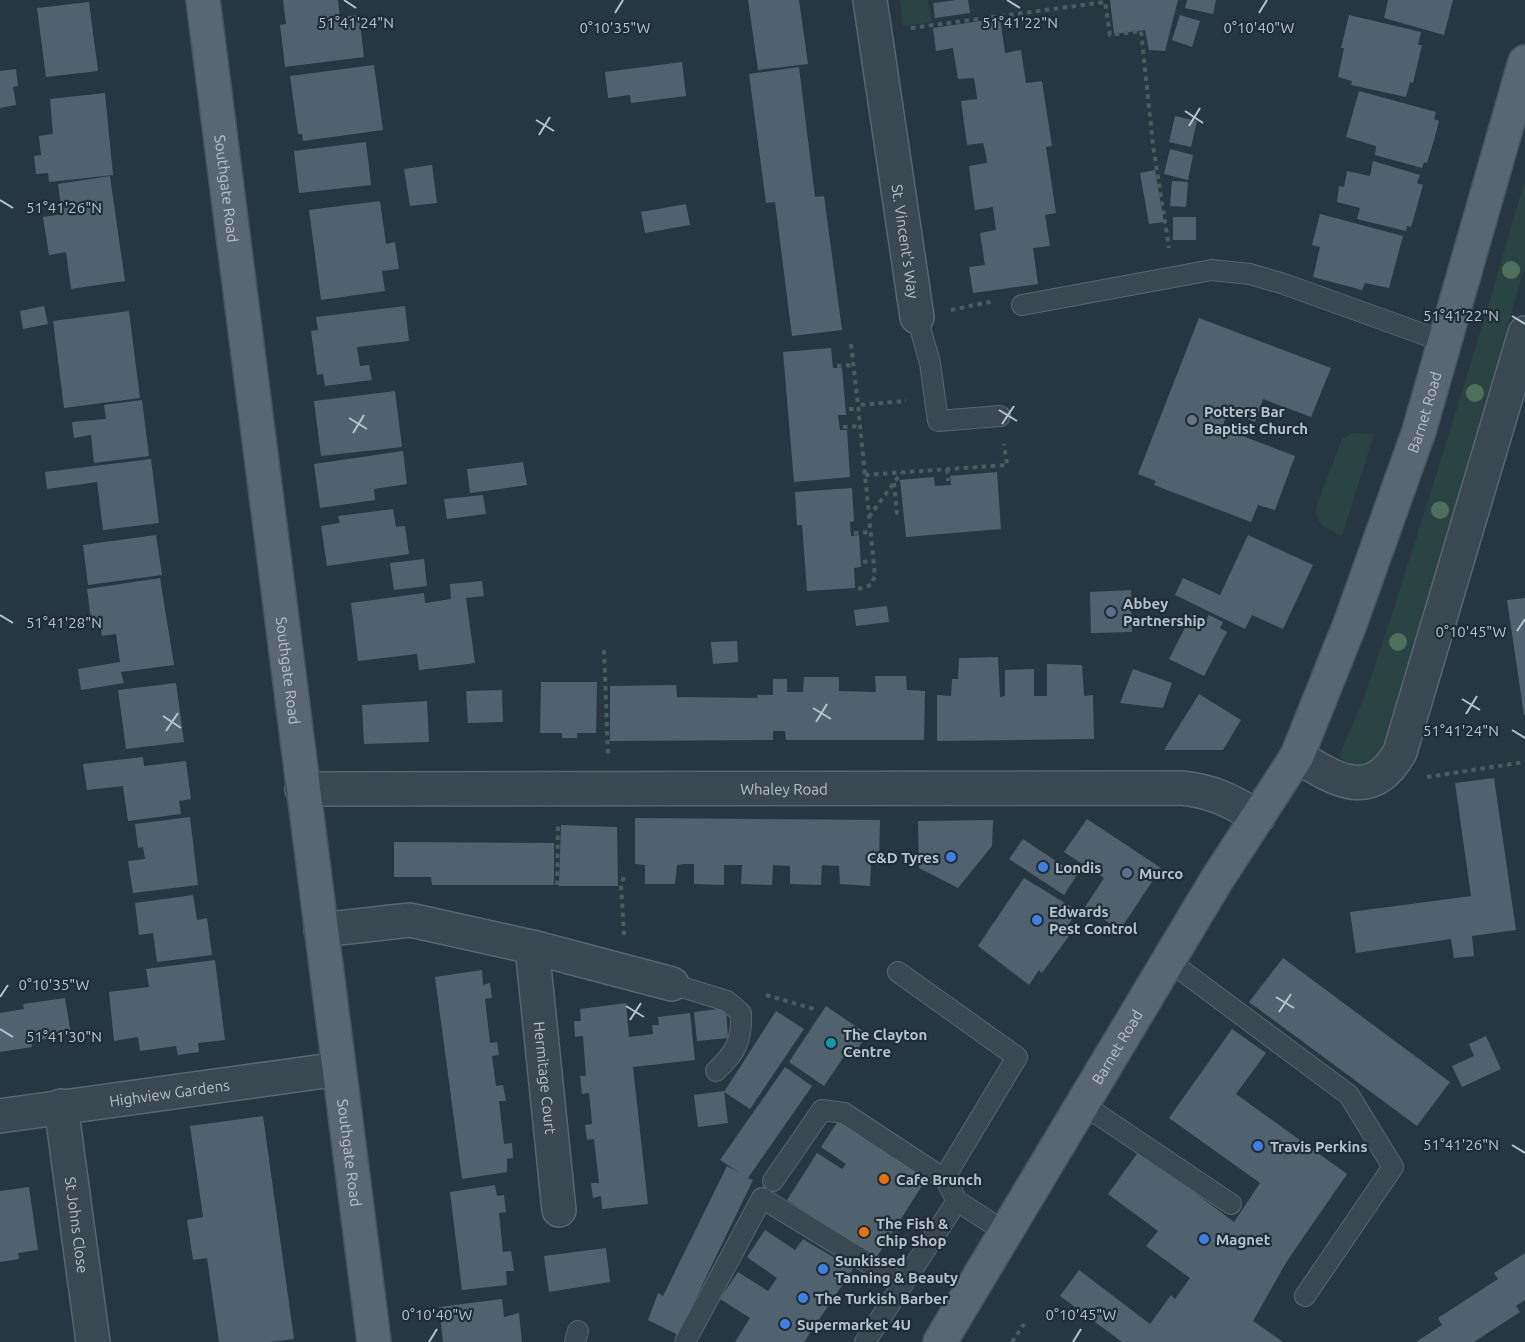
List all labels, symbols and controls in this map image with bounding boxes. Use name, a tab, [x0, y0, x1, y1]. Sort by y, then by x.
text: 51°41'24"N	[318, 14, 394, 31]
text: 51°41'22"N	[982, 14, 1058, 31]
text: 0°10'35"W	[580, 19, 651, 36]
text: 0°10'40"W	[1224, 19, 1295, 36]
street label: Southgate Road	[212, 134, 242, 243]
street label: St. Vincent's Way	[889, 183, 923, 300]
text: 51°41'26"N	[26, 199, 102, 216]
text: 51°41'22"N	[1423, 307, 1499, 324]
street label: Barnet Road	[1403, 370, 1444, 455]
place label: Potters Bar Baptist Church	[1204, 403, 1308, 437]
marker: Potters Bar Baptist Church	[1185, 413, 1199, 427]
place label: Abbey Partnership	[1123, 595, 1206, 629]
marker: Abbey Partnership	[1104, 605, 1118, 619]
text: 51°41'28"N	[26, 614, 102, 631]
street label: Southgate Road	[273, 616, 304, 725]
text: 0°10'45"W	[1436, 623, 1507, 640]
text: 51°41'24"N	[1423, 722, 1499, 739]
street label: Whaley Road	[740, 780, 828, 797]
place label: C&D Tyres	[867, 849, 939, 866]
marker: C&D Tyres	[944, 850, 958, 864]
place label: Londis	[1055, 859, 1101, 876]
marker: Londis	[1036, 860, 1050, 874]
place label: Murco	[1139, 865, 1183, 882]
marker: Murco	[1120, 866, 1134, 880]
place label: Edwards Pest Control	[1049, 903, 1138, 937]
marker: Edwards Pest Control	[1030, 913, 1044, 927]
text: 0°10'35"W	[19, 976, 90, 993]
street label: Barnet Road	[1088, 1007, 1146, 1087]
street label: Hermitage Court	[531, 1021, 560, 1135]
place label: The Clayton Centre	[843, 1026, 927, 1060]
text: 51°41'30"N	[26, 1028, 102, 1045]
marker: The Clayton Centre	[824, 1036, 838, 1050]
street label: Highview Gardens	[108, 1076, 231, 1109]
street label: Southgate Road	[335, 1098, 365, 1207]
text: 51°41'26"N	[1423, 1136, 1499, 1153]
place label: Travis Perkins	[1270, 1138, 1367, 1155]
marker: Travis Perkins	[1251, 1139, 1265, 1153]
place label: Cafe Brunch	[896, 1171, 982, 1188]
marker: Cafe Brunch	[877, 1172, 891, 1186]
street label: St Johns Close	[62, 1176, 92, 1274]
place label: The Fish & Chip Shop	[876, 1215, 949, 1249]
marker: The Fish & Chip Shop	[857, 1225, 871, 1239]
place label: Magnet	[1216, 1231, 1271, 1248]
marker: Magnet	[1197, 1232, 1211, 1246]
place label: Sunkissed Tanning & Beauty	[835, 1252, 958, 1286]
marker: Sunkissed Tanning & Beauty	[816, 1262, 830, 1276]
place label: The Turkish Barber	[815, 1290, 949, 1307]
marker: The Turkish Barber	[796, 1291, 810, 1305]
text: 0°10'40"W	[402, 1306, 473, 1323]
text: 0°10'45"W	[1046, 1306, 1117, 1323]
place label: Supermarket 4U	[797, 1316, 911, 1333]
marker: Supermarket 4U	[778, 1317, 792, 1331]

